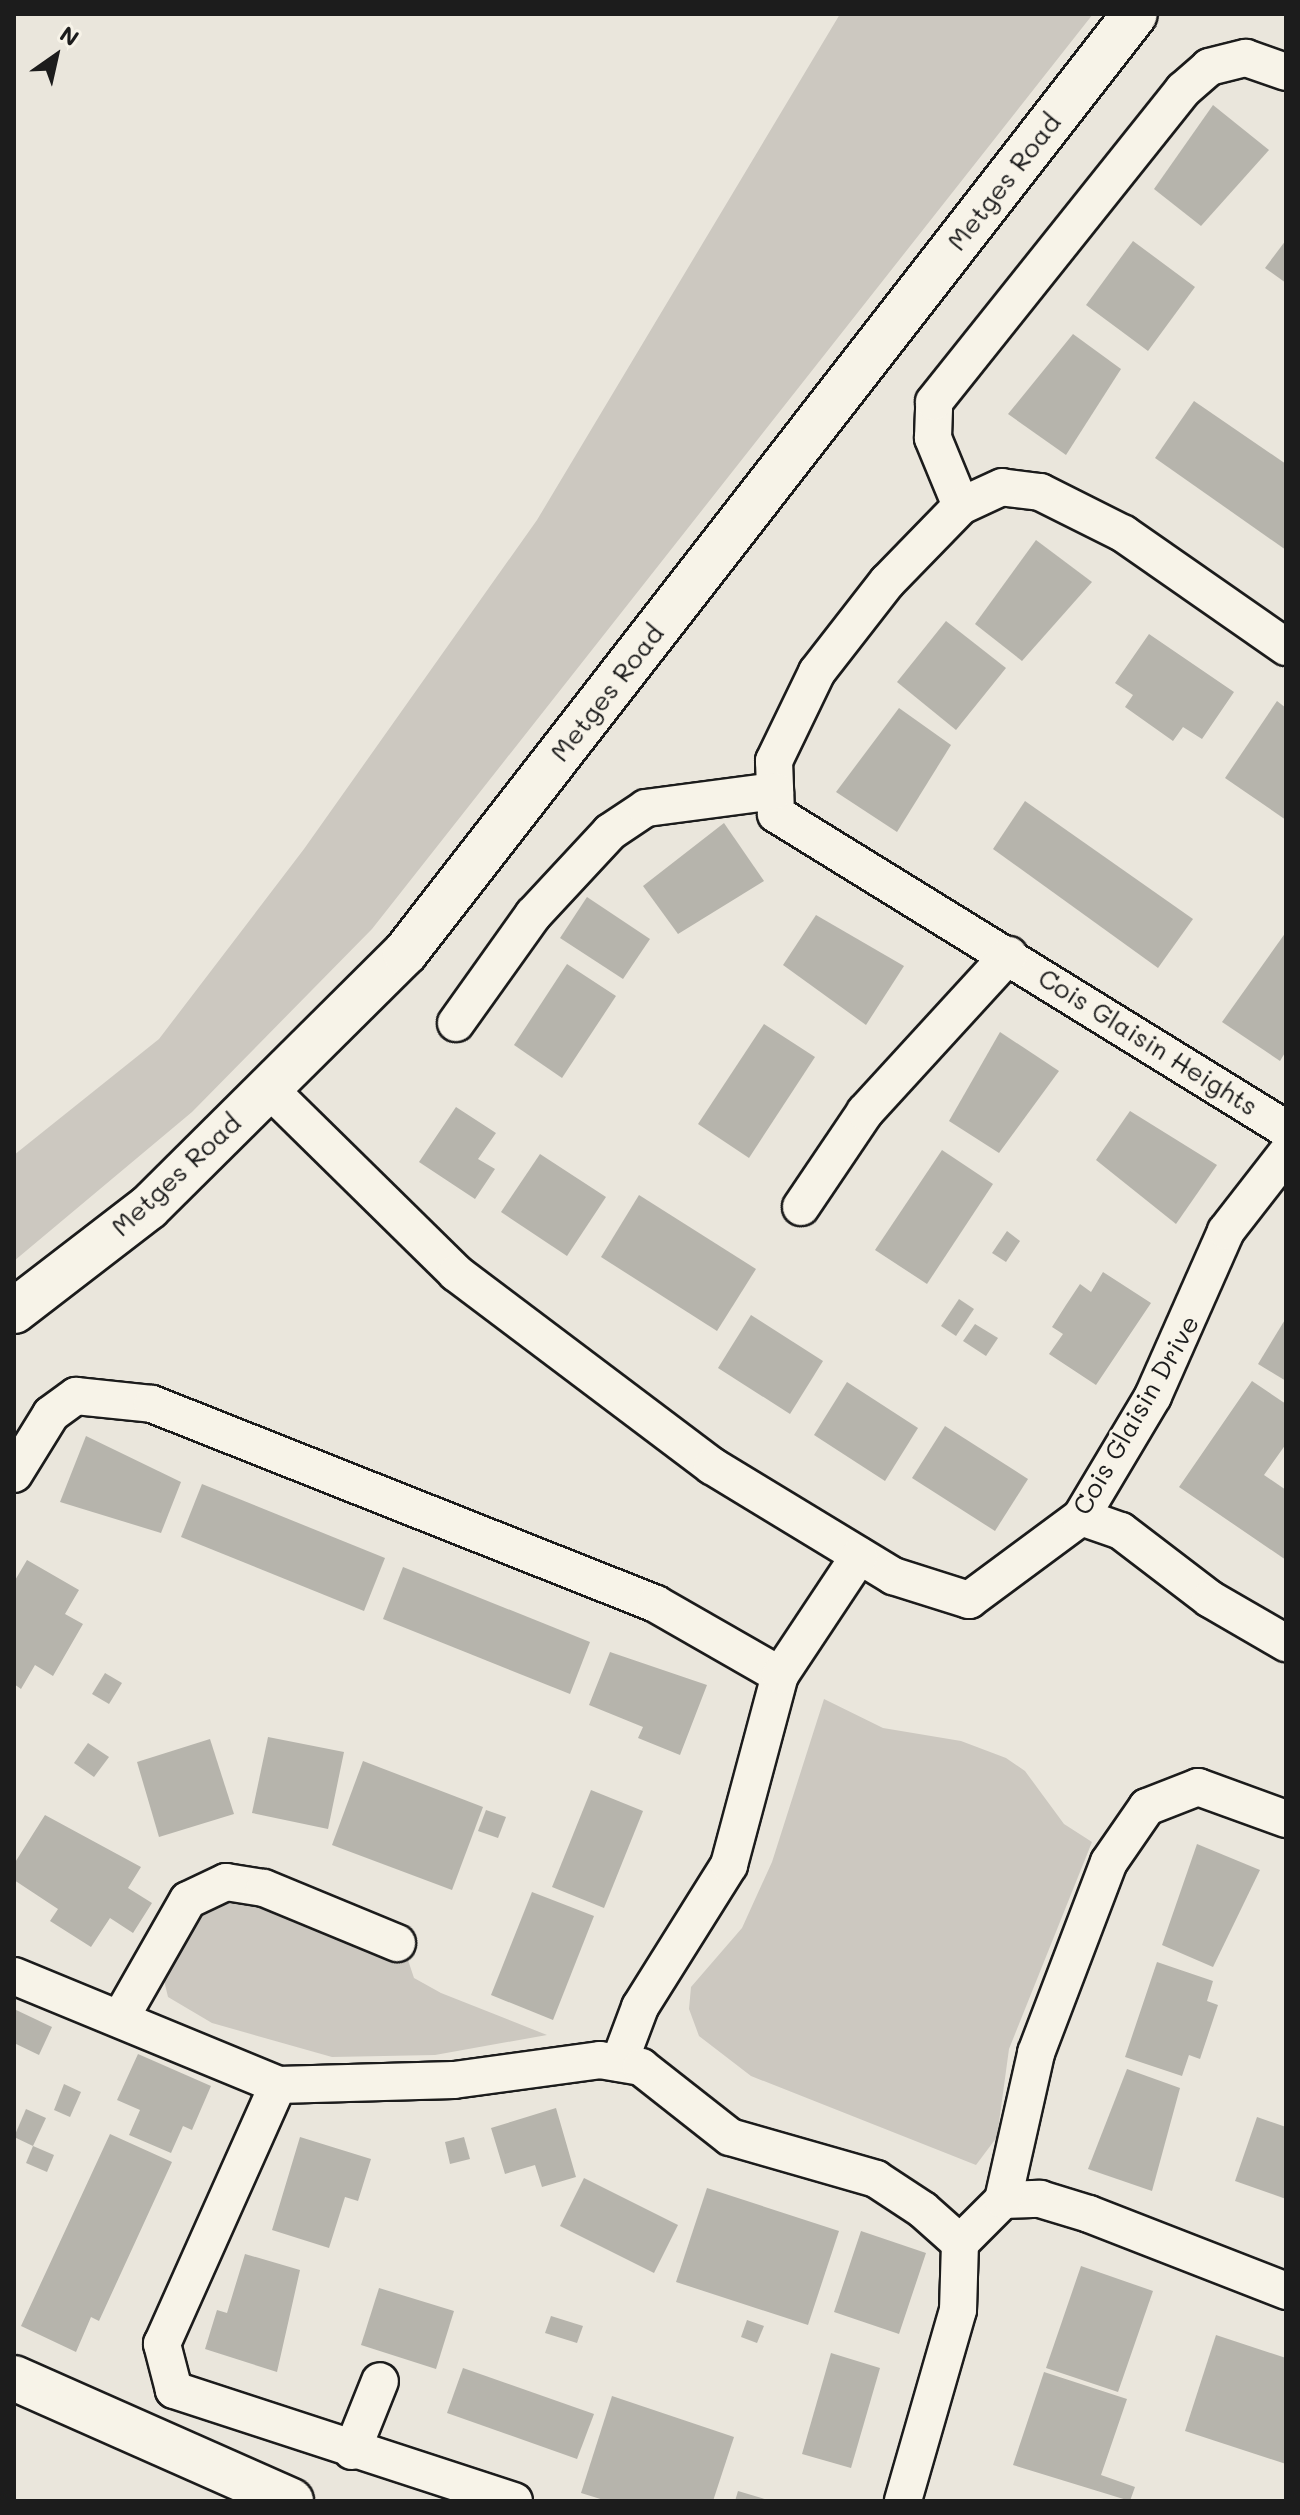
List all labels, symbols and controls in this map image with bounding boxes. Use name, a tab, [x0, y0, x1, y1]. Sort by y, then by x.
north arrow	[16, 16, 96, 96]
text: N	[55, 19, 85, 52]
street label: Metges Road	[941, 107, 1067, 257]
street label: Metges Road	[544, 618, 670, 768]
street label: Cois Glaisin Heights	[1033, 962, 1263, 1122]
street label: Metges Road	[105, 1107, 247, 1243]
street label: Cois Glaisin Drive	[1066, 1310, 1206, 1520]

